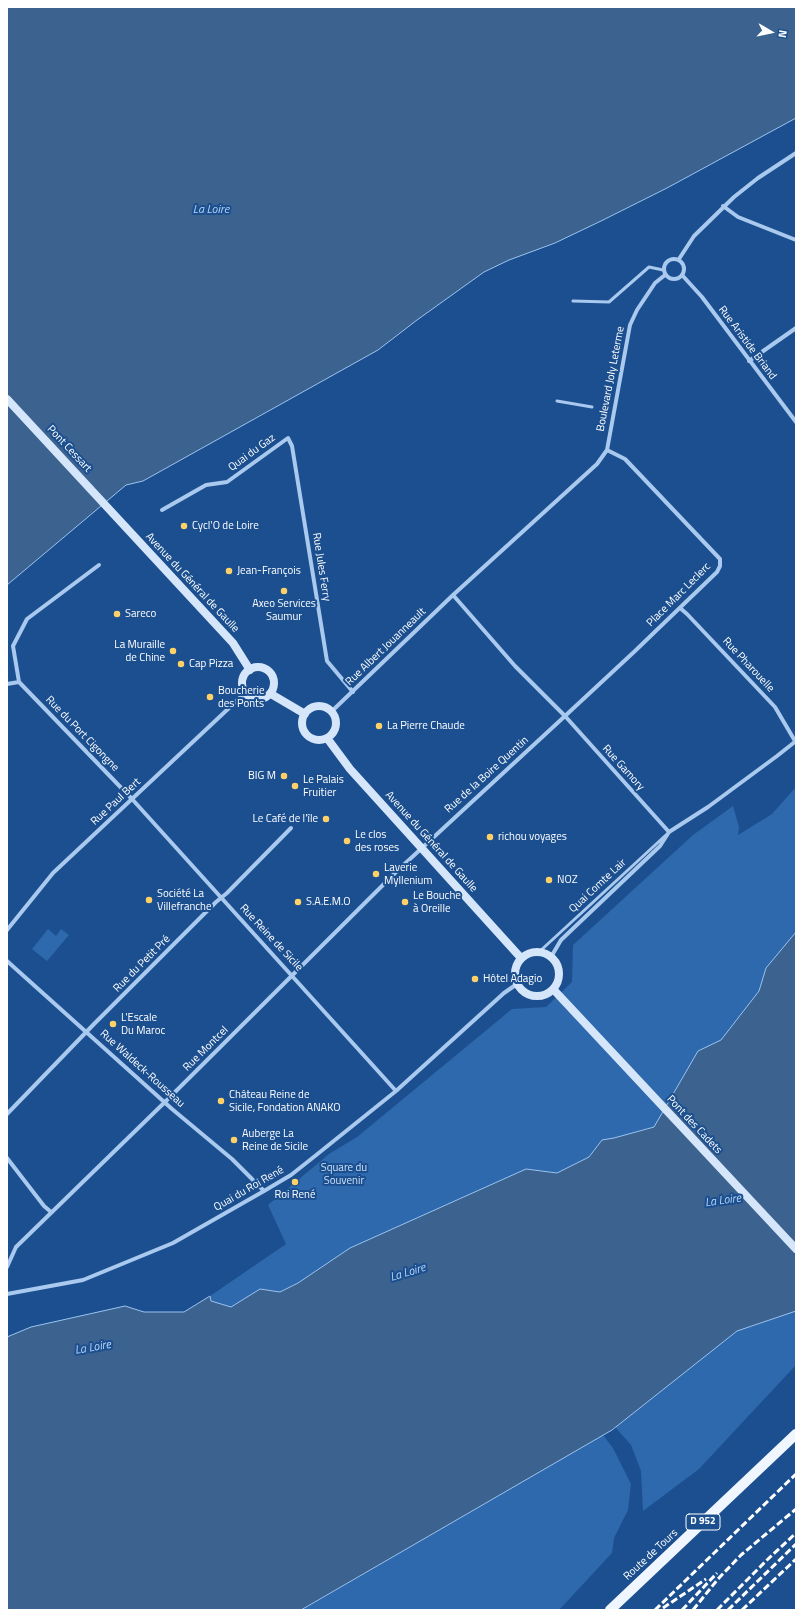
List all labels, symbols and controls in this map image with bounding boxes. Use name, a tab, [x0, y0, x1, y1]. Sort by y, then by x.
north arrow	[751, 12, 791, 52]
text: N	[774, 29, 791, 39]
water label: La Loire	[193, 203, 229, 217]
street label: Rue Aristide Briand	[715, 304, 779, 382]
street label: Boulevard Joly Leterme	[594, 325, 628, 433]
street label: Pont Cessart	[44, 423, 94, 475]
street label: Quai du Gaz	[226, 432, 278, 474]
place label: Cycl'O de Loire	[192, 519, 259, 533]
marker: Cycl'O de Loire	[179, 521, 189, 531]
street label: Avenue du Général de Gaulle	[142, 530, 242, 636]
street label: Rue Jules Ferry	[309, 532, 333, 602]
street label: Place Marc Leclerc	[644, 560, 714, 630]
place label: Jean-François	[237, 564, 301, 578]
marker: Jean-François	[224, 566, 234, 576]
marker: Axeo Services Saumur	[279, 586, 289, 596]
place label: Axeo Services Saumur	[252, 597, 316, 623]
street label: Rue Albert Jouanneault	[343, 605, 429, 689]
place label: Sareco	[125, 607, 156, 621]
marker: Sareco	[112, 609, 122, 619]
street label: Rue Pharouelle	[719, 635, 777, 695]
place label: La Muraille de Chine	[114, 638, 165, 664]
marker: La Muraille de Chine	[168, 646, 178, 656]
place label: Cap Pizza	[189, 657, 233, 671]
marker: Cap Pizza	[176, 659, 186, 669]
place label: Boucherie des Ponts	[218, 684, 264, 710]
marker: Boucherie des Ponts	[205, 692, 215, 702]
street label: Rue du Port Cigongne	[43, 693, 121, 775]
place label: La Pierre Chaude	[387, 719, 465, 733]
marker: La Pierre Chaude	[374, 721, 384, 731]
street label: Rue de la Boire Quentin	[442, 734, 532, 816]
street label: Rue Gamory	[599, 742, 647, 794]
place label: BIG M	[248, 769, 276, 783]
marker: BIG M	[279, 771, 289, 781]
place label: Le Palais Fruitier	[303, 773, 344, 799]
street label: Rue Paul Bert	[88, 776, 144, 828]
marker: Le Palais Fruitier	[290, 781, 300, 791]
street label: Avenue du Général de Gaulle	[382, 789, 480, 895]
place label: Le Café de l'île	[253, 812, 318, 826]
marker: Le Café de l'île	[321, 814, 331, 824]
place label: Le clos des roses	[355, 828, 399, 854]
place label: richou voyages	[498, 830, 567, 844]
marker: richou voyages	[485, 832, 495, 842]
marker: Le clos des roses	[342, 836, 352, 846]
street label: Quai Comte Lair	[567, 856, 629, 916]
place label: Laverie Myllenium	[384, 861, 433, 887]
marker: Laverie Myllenium	[371, 869, 381, 879]
place label: NOZ	[557, 873, 578, 887]
marker: NOZ	[544, 875, 554, 885]
place label: Société La Villefranche	[157, 887, 212, 913]
place label: Le Bouche à Oreille	[413, 889, 461, 915]
marker: Société La Villefranche	[144, 895, 154, 905]
place label: S.A.E.M.O	[306, 895, 350, 909]
marker: S.A.E.M.O	[293, 897, 303, 907]
marker: Le Bouche à Oreille	[400, 897, 410, 907]
street label: Rue Reine de Sicile	[237, 902, 305, 974]
street label: Rue du Petit Pré	[111, 933, 173, 995]
place label: Hôtel Adagio	[483, 972, 542, 986]
marker: Hôtel Adagio	[470, 974, 480, 984]
place label: L'Escale Du Maroc	[121, 1011, 165, 1037]
marker: L'Escale Du Maroc	[108, 1019, 118, 1029]
street label: Rue Montcel	[181, 1024, 231, 1074]
street label: Rue Waldeck-Rousseau	[97, 1027, 187, 1111]
place label: Château Reine de Sicile, Fondation ANAKO	[229, 1088, 340, 1114]
street label: Pont des Cadets	[664, 1093, 724, 1157]
marker: Château Reine de Sicile, Fondation ANAKO	[216, 1096, 226, 1106]
place label: Auberge La Reine de Sicile	[242, 1127, 308, 1153]
marker: Auberge La Reine de Sicile	[229, 1135, 239, 1145]
park label: Square du Souvenir	[321, 1161, 367, 1187]
street label: Quai du Roi René	[212, 1164, 286, 1214]
marker: Roi René	[290, 1177, 300, 1187]
place label: Roi René	[274, 1188, 316, 1202]
water label: La Loire	[704, 1191, 742, 1211]
water label: La Loire	[389, 1261, 427, 1285]
water label: La Loire	[74, 1338, 112, 1358]
road number: D 952	[686, 1514, 720, 1530]
street label: Route de Tours	[621, 1527, 681, 1583]

